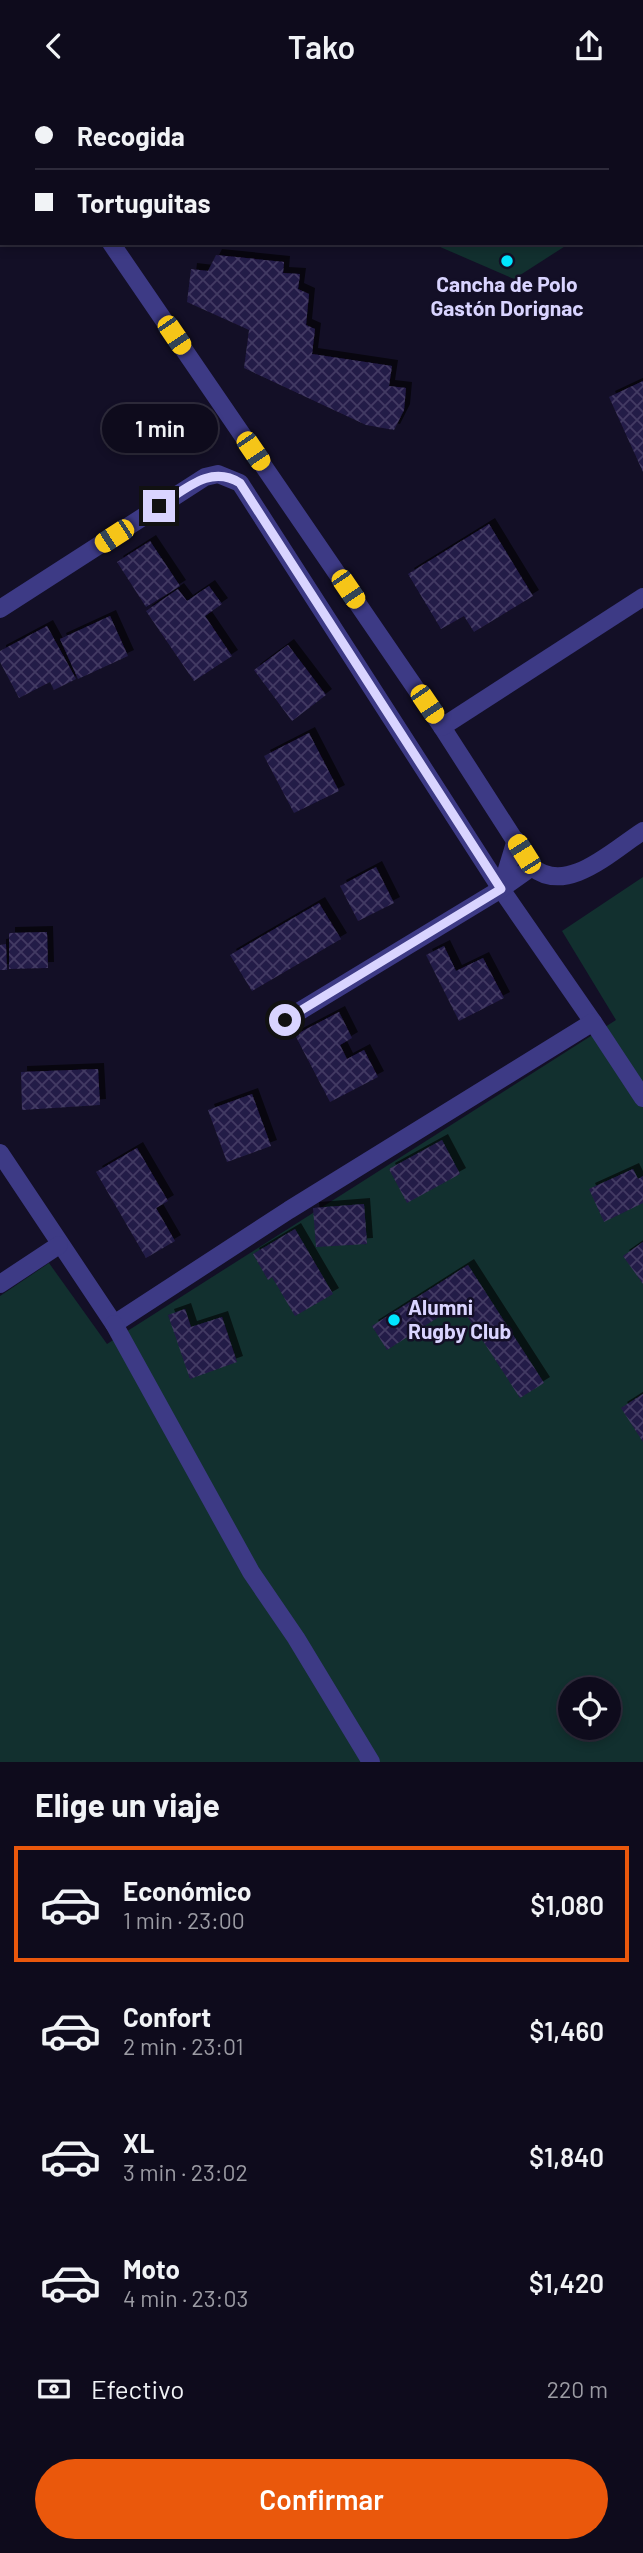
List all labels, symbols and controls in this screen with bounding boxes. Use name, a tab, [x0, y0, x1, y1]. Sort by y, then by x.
icon: back	[35, 27, 73, 65]
text: Tako	[288, 27, 355, 65]
icon: share	[570, 27, 608, 65]
text: Recogida	[77, 120, 185, 151]
text: Tortuguitas	[77, 187, 211, 218]
marker: Cancha de Polo Gastón Dorignac	[499, 253, 515, 269]
place label: Cancha de Polo Gastón Dorignac	[430, 271, 584, 320]
car	[154, 312, 195, 358]
callout: 1 min	[101, 405, 217, 453]
text: 1 min	[135, 414, 185, 442]
car	[233, 428, 274, 474]
route end	[143, 490, 175, 522]
car	[91, 516, 138, 556]
car	[328, 566, 369, 612]
car	[407, 681, 448, 727]
car	[504, 831, 545, 877]
route start	[269, 1004, 301, 1036]
place label: Alumni Rugby Club	[408, 1294, 512, 1343]
marker: Alumni Rugby Club	[386, 1312, 402, 1328]
map controls	[558, 1677, 621, 1740]
button: locate	[558, 1677, 621, 1740]
text: Elige un viaje	[35, 1785, 220, 1823]
icon: car	[39, 1873, 102, 1936]
text: Económico	[123, 1875, 252, 1906]
text: $1,080	[531, 1889, 604, 1920]
text: 1 min · 23:00	[123, 1906, 245, 1934]
icon: car	[39, 1999, 102, 2062]
text: Confort	[123, 2001, 211, 2032]
text: $1,460	[529, 2015, 604, 2046]
text: 2 min · 23:01	[123, 2032, 243, 2060]
icon: car	[39, 2125, 102, 2188]
text: XL	[123, 2127, 154, 2158]
text: $1,840	[529, 2141, 604, 2172]
text: 3 min · 23:02	[123, 2158, 248, 2186]
icon: car	[39, 2251, 102, 2314]
text: Moto	[123, 2253, 180, 2284]
text: $1,420	[529, 2267, 604, 2298]
text: 4 min · 23:03	[123, 2284, 248, 2312]
icon: cash	[35, 2370, 73, 2408]
text: Efectivo	[91, 2373, 184, 2404]
text: 220 m	[547, 2375, 608, 2403]
button: Confirmar	[35, 2459, 608, 2539]

